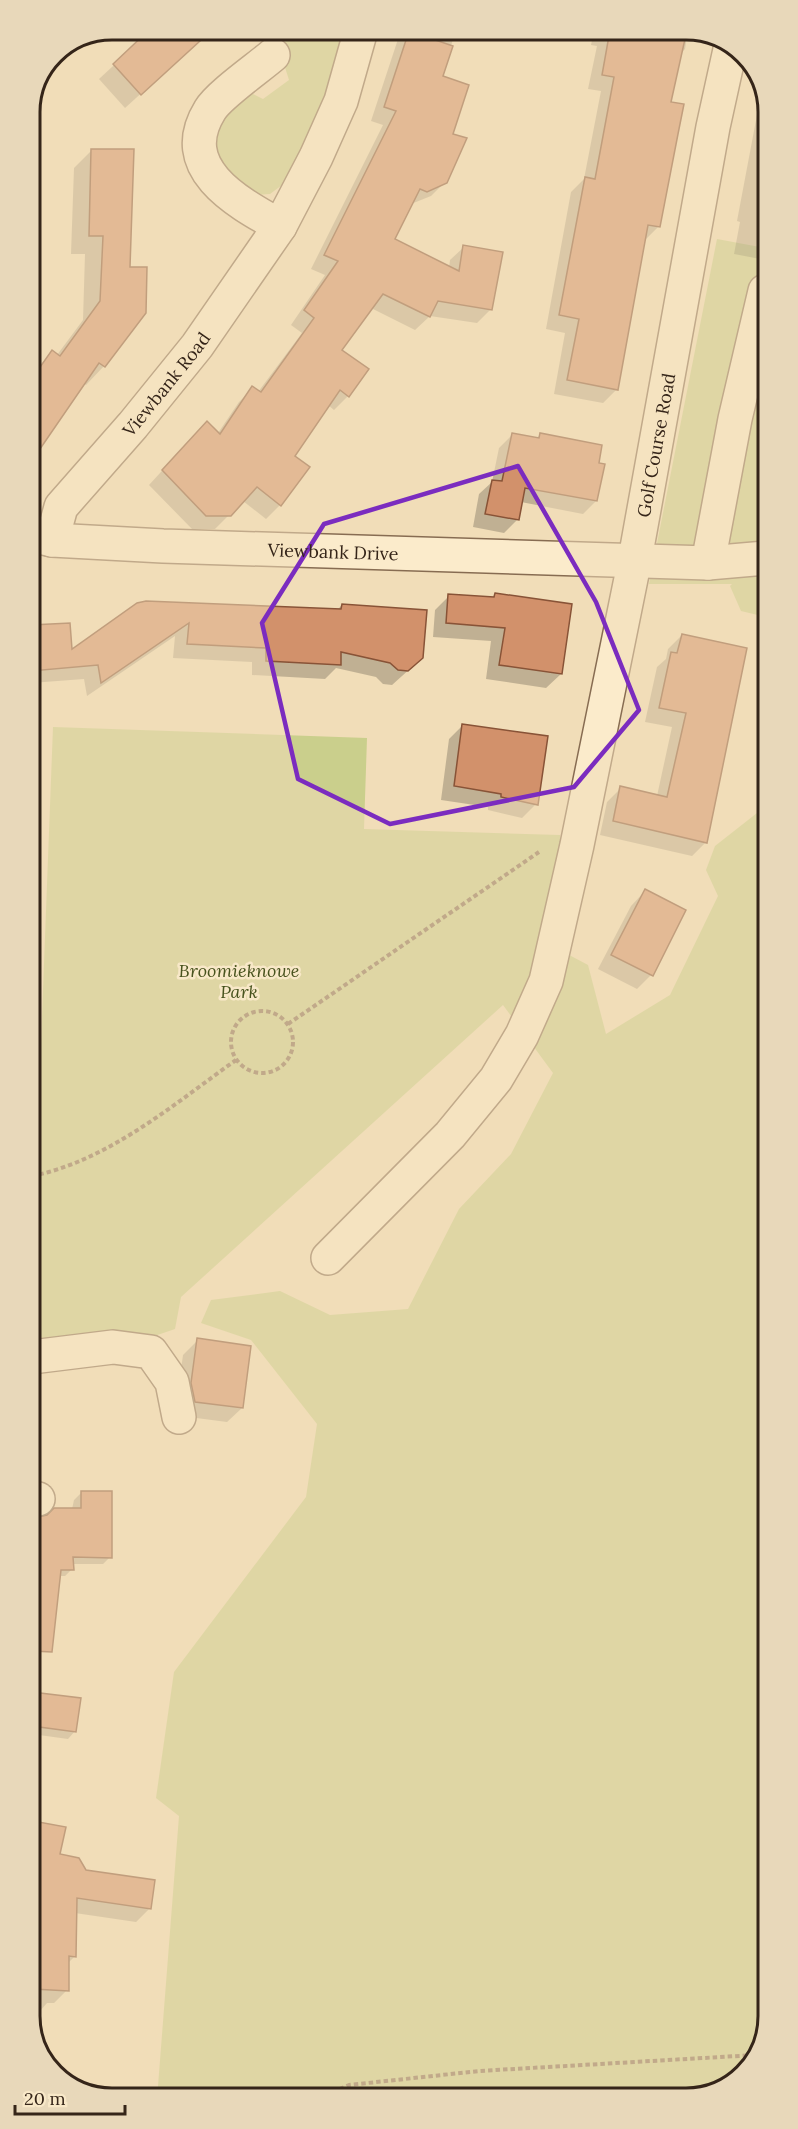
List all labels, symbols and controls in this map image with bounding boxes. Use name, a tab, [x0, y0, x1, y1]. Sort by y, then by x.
street label: Viewbank Road	[116, 327, 215, 442]
street label: Golf Course Road	[631, 371, 680, 519]
street label: Viewbank Drive	[266, 538, 399, 565]
park label: Broomieknowe Park	[179, 959, 299, 1003]
scale bar	[15, 2078, 124, 2116]
text: 20 m	[24, 2087, 66, 2110]

